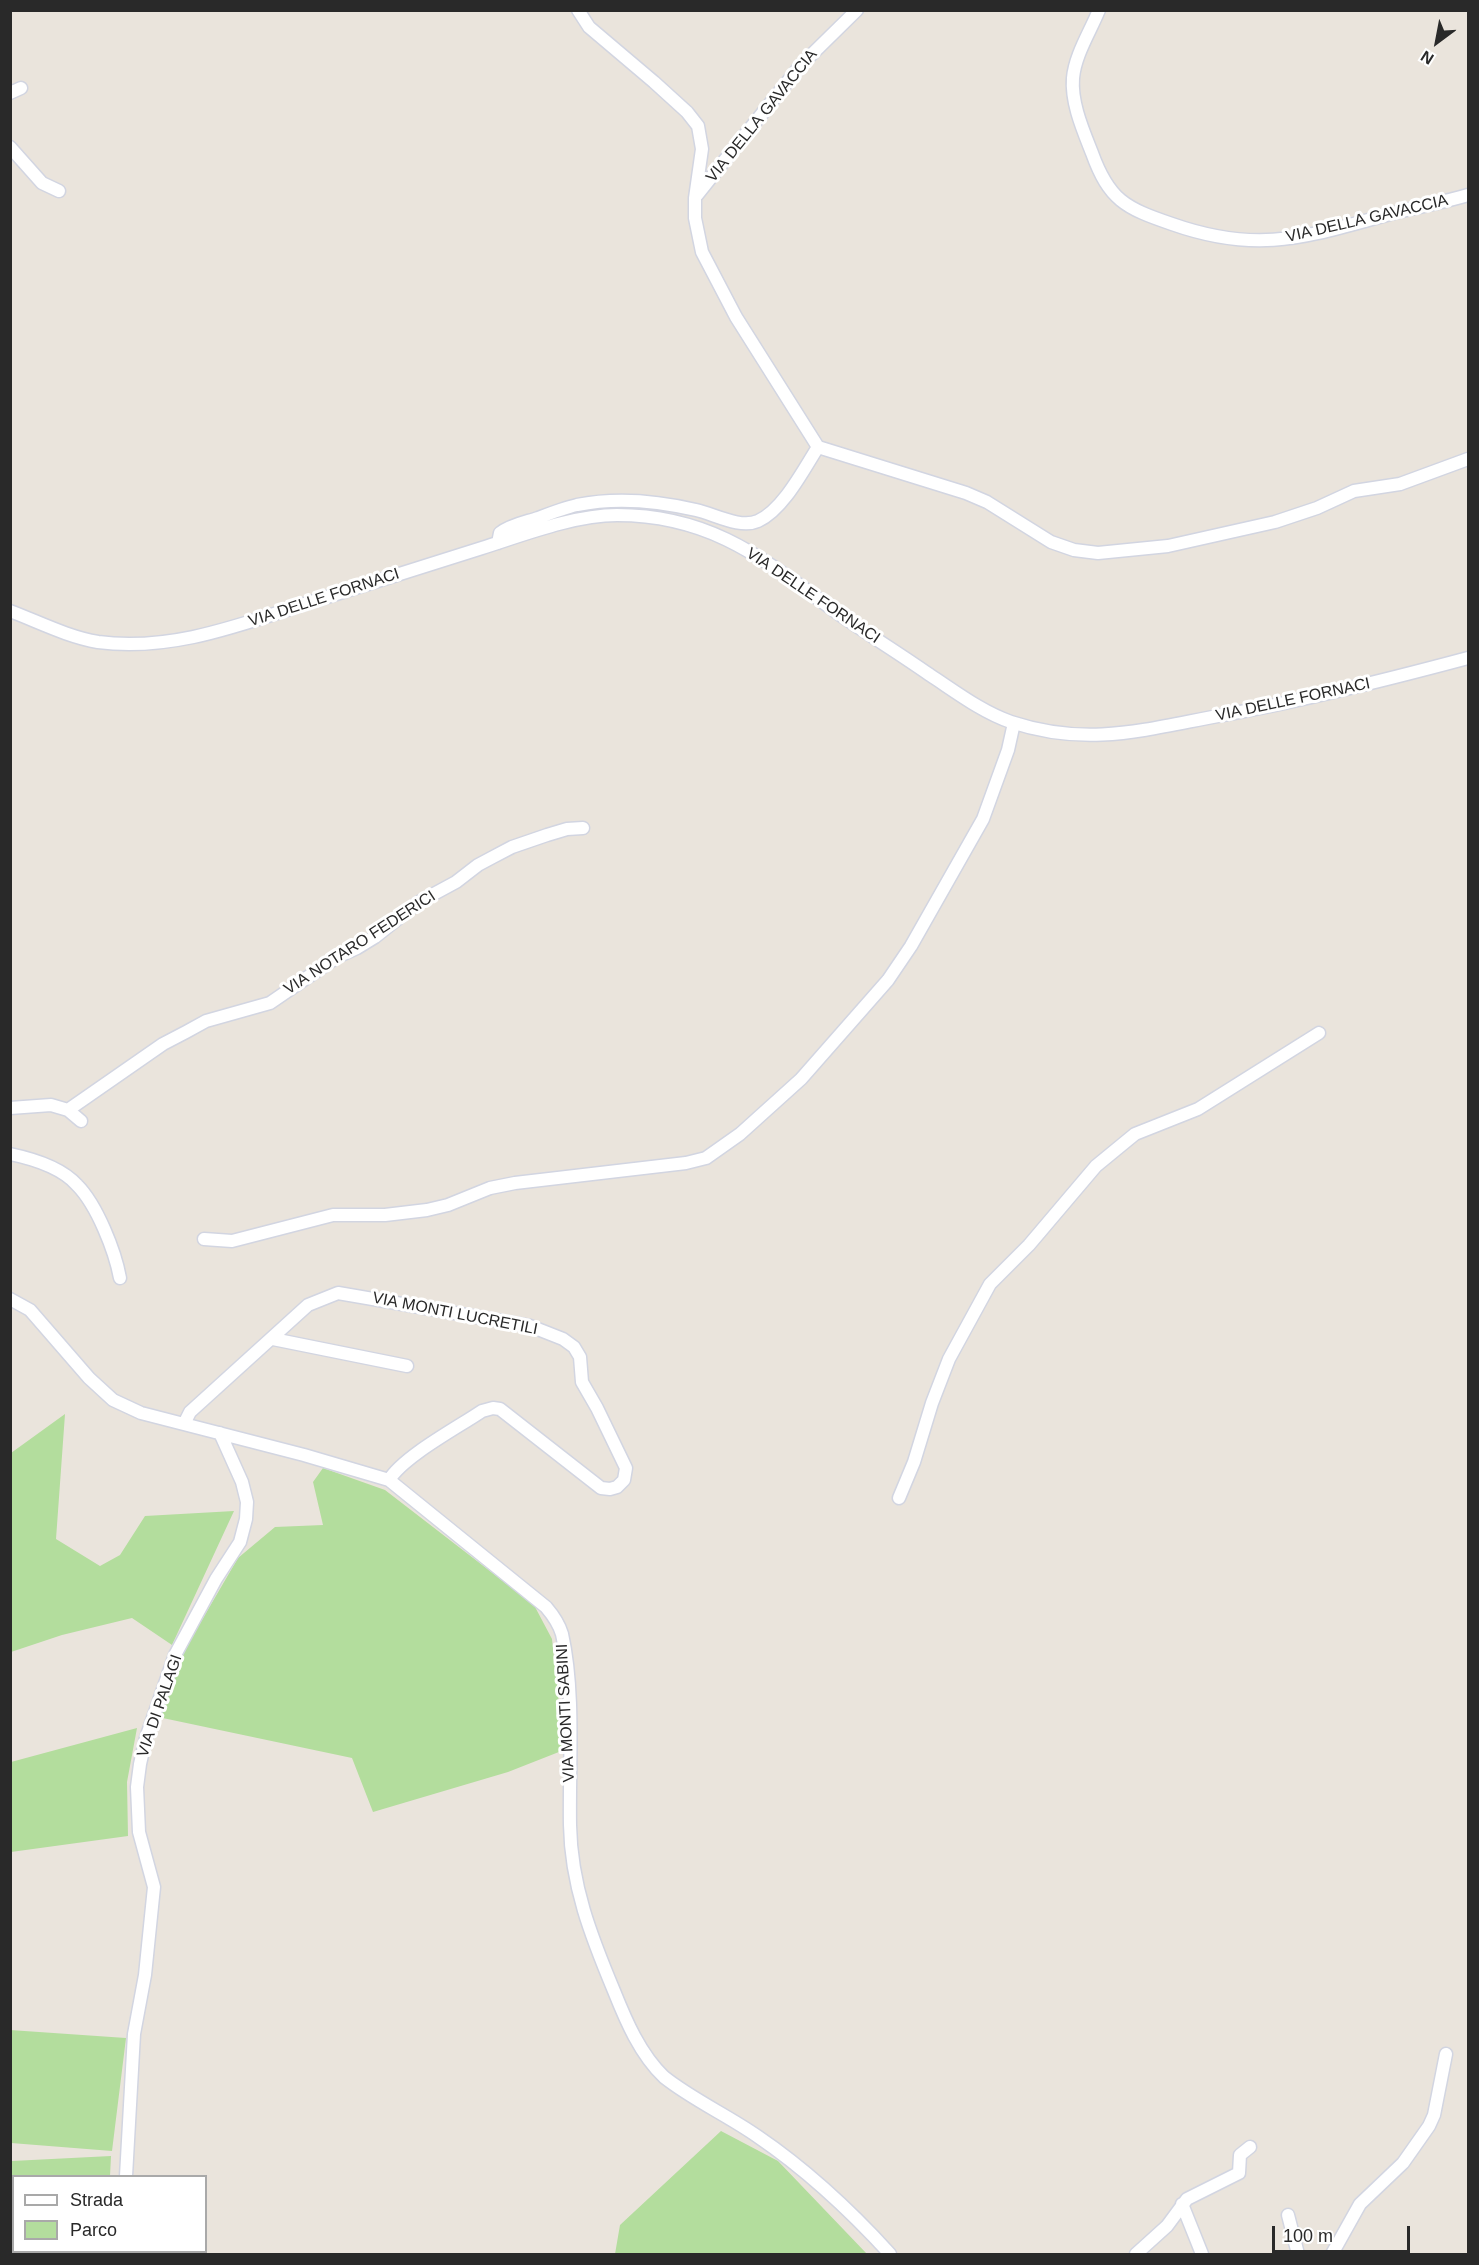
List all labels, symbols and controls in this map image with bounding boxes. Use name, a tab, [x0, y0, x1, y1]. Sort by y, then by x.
north arrow	[1407, 12, 1467, 72]
street label: VIA DELLA GAVACCIA	[702, 46, 822, 186]
text: N	[1418, 47, 1437, 68]
street label: VIA DELLA GAVACCIA	[1284, 191, 1450, 247]
street label: VIA DELLE FORNACI	[742, 544, 884, 648]
street label: VIA DELLE FORNACI	[246, 565, 402, 631]
street label: VIA DELLE FORNACI	[1214, 674, 1372, 726]
street label: VIA NOTARO FEDERICI	[281, 887, 439, 999]
street label: VIA MONTI LUCRETILI	[371, 1289, 539, 1339]
street label: VIA MONTI SABINI	[553, 1643, 579, 1783]
street label: VIA DI PALAGI	[133, 1652, 187, 1760]
legend	[12, 2175, 207, 2253]
text: Strada	[70, 2190, 123, 2210]
scale bar	[1275, 2214, 1413, 2252]
text: Parco	[70, 2220, 117, 2240]
text: 100 m	[1283, 2226, 1333, 2246]

